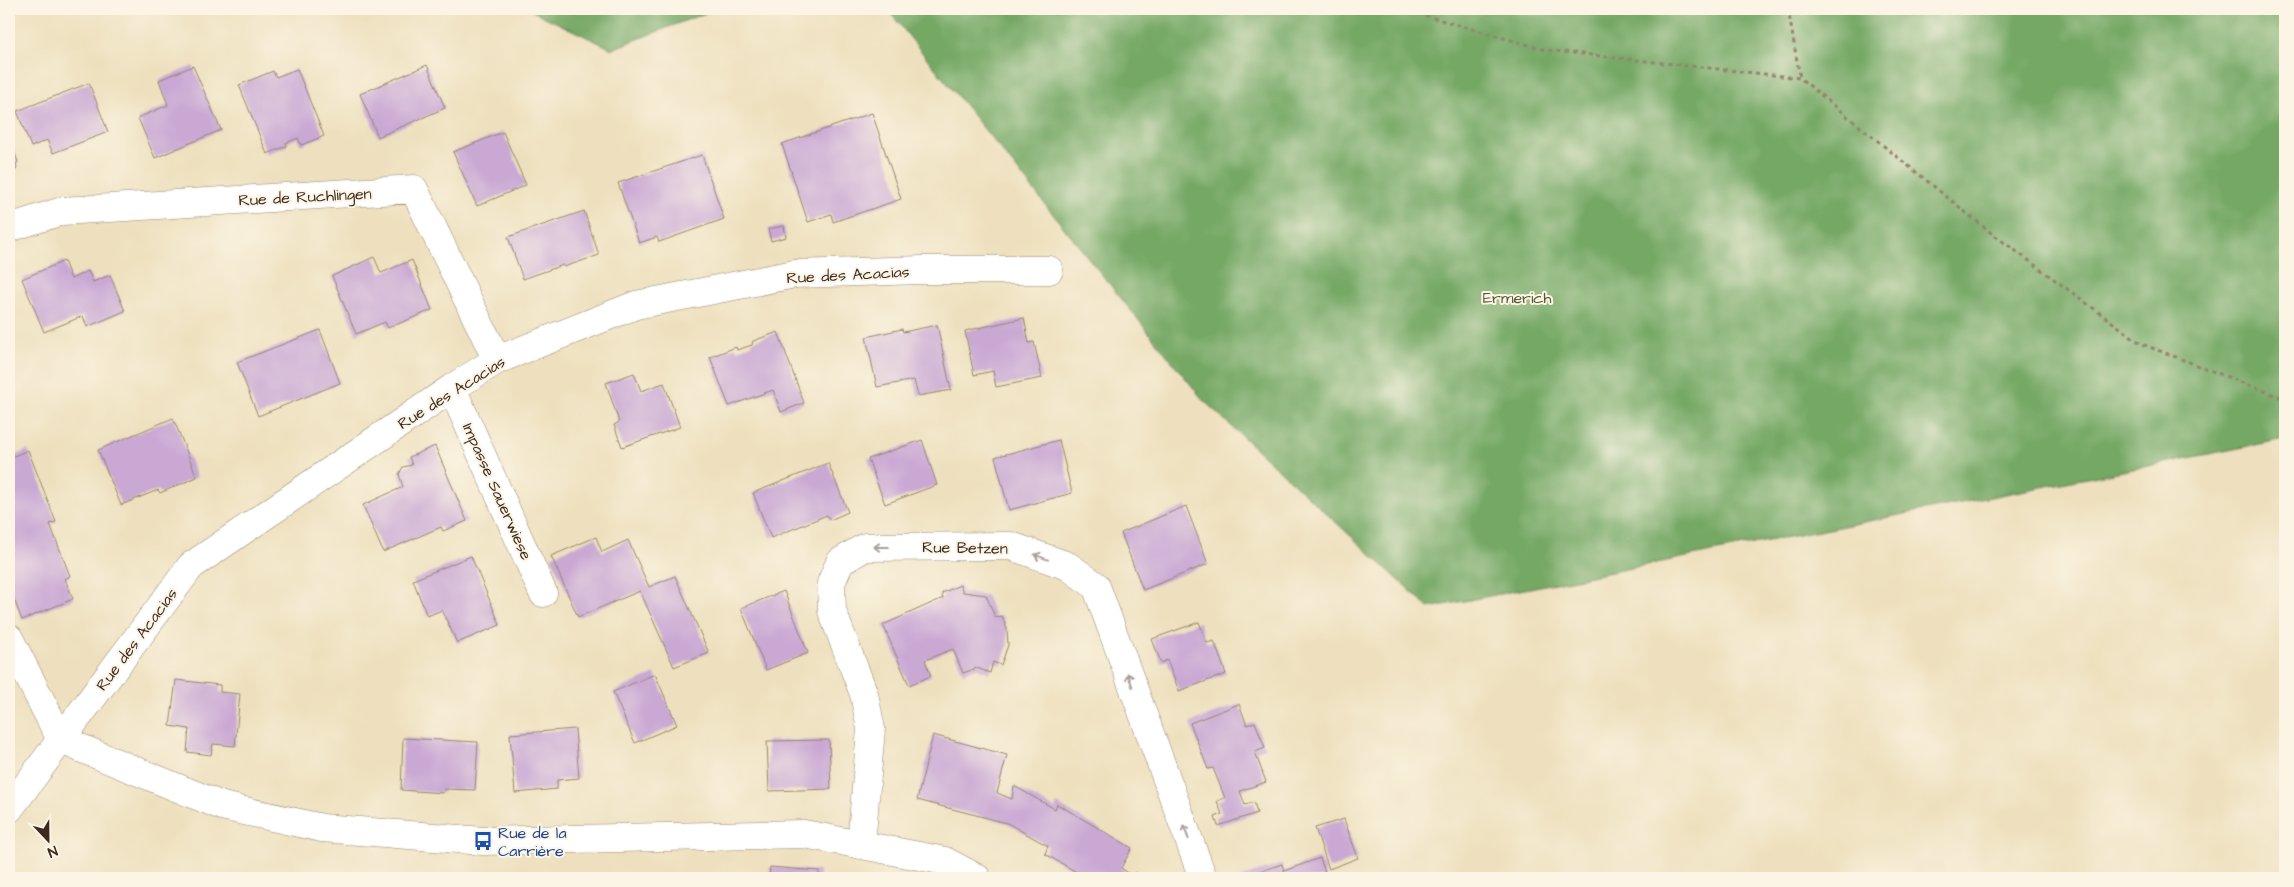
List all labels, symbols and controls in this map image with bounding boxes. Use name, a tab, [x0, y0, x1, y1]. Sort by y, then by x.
street label: Rue de Ruchlingen	[238, 183, 372, 212]
street label: Rue des Acacias	[786, 261, 910, 289]
park label: Ermerich	[1483, 287, 1551, 309]
street label: Rue des Acacias	[393, 351, 510, 435]
street label: Impasse Sauerwiese	[457, 419, 537, 564]
street label: Rue Betzen	[922, 536, 1008, 560]
one-way arrow	[873, 542, 889, 552]
one-way arrow	[1034, 552, 1049, 561]
street label: Rue des Acacias	[91, 584, 183, 695]
one-way arrow	[1125, 673, 1134, 688]
north arrow	[22, 814, 72, 864]
place label: Rue de la Carrière	[498, 822, 567, 862]
one-way arrow	[1181, 825, 1190, 841]
bus stop icon: Rue de la Carrière	[472, 830, 494, 852]
text: N	[44, 840, 60, 862]

